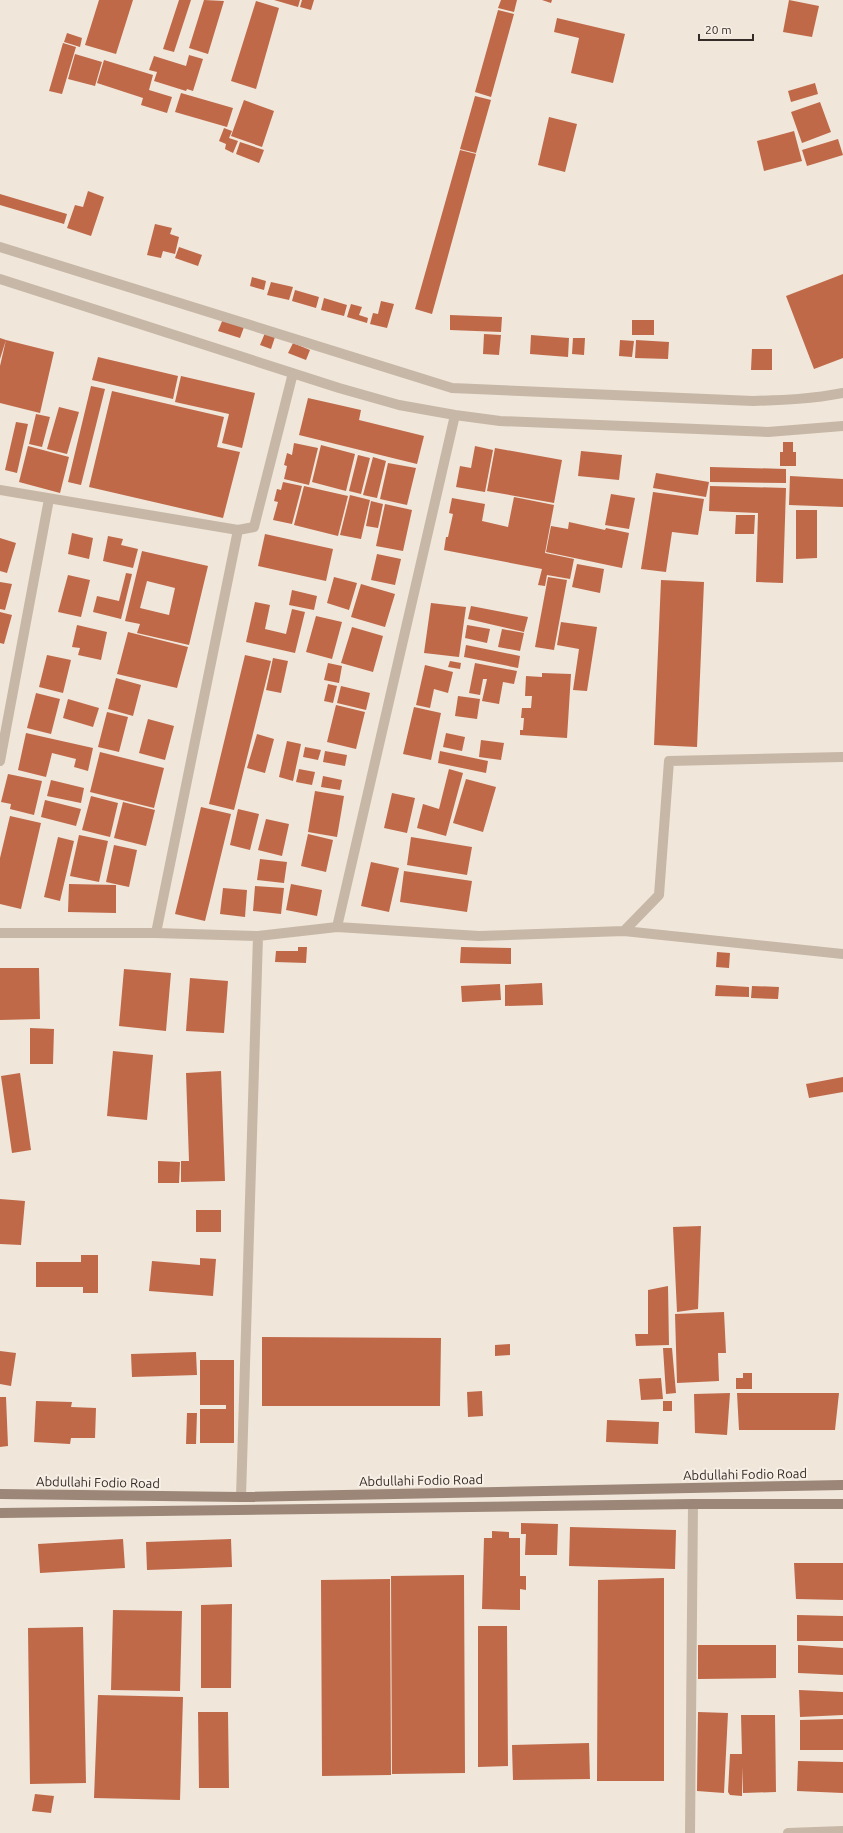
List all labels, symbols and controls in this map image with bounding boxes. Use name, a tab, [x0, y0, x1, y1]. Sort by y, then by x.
scale bar	[699, 16, 753, 42]
text: 20 m	[705, 23, 732, 36]
street label: Abdullahi Fodio Road	[683, 1466, 807, 1482]
street label: Abdullahi Fodio Road	[359, 1472, 483, 1488]
street label: Abdullahi Fodio Road	[36, 1474, 160, 1490]

